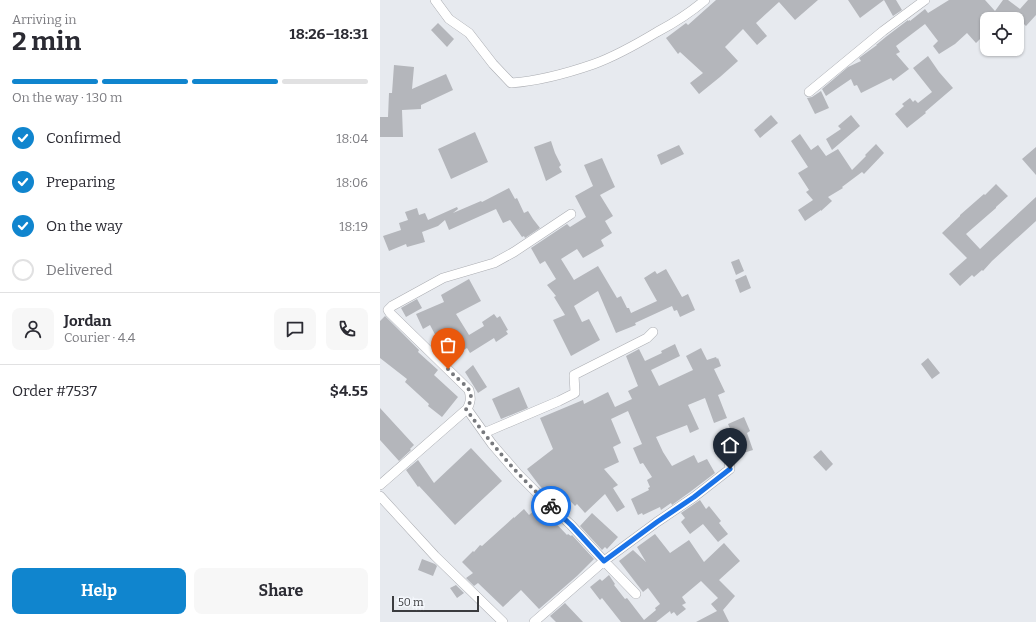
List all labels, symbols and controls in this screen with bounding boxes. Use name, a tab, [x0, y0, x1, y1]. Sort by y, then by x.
text: Arriving in	[12, 12, 77, 27]
map controls	[980, 12, 1024, 56]
button: locate	[980, 12, 1024, 56]
text: 18:26–18:31	[289, 25, 368, 43]
text: 2 min	[12, 26, 81, 57]
text: On the way · 130 m	[12, 90, 122, 105]
icon: check	[12, 127, 34, 149]
text: Confirmed	[46, 129, 121, 147]
text: 18:04	[336, 131, 368, 146]
icon: check	[12, 171, 34, 193]
text: Preparing	[46, 173, 115, 191]
text: 18:06	[336, 175, 368, 190]
icon: check	[12, 215, 34, 237]
text: On the way	[46, 217, 123, 235]
text: 18:19	[339, 219, 368, 234]
text: Delivered	[46, 261, 113, 279]
button: person	[12, 308, 54, 350]
button: chat	[274, 308, 316, 350]
button: phone	[326, 308, 368, 350]
text: Jordan	[64, 312, 111, 330]
pin	[431, 328, 465, 369]
text: Courier · 4.4	[64, 330, 135, 345]
icon: bag	[437, 334, 459, 356]
text: Order #7537	[12, 382, 97, 400]
text: $4.55	[330, 382, 368, 400]
pin	[713, 428, 747, 469]
icon: home	[719, 434, 741, 456]
courier	[531, 486, 571, 526]
icon: bike	[540, 495, 562, 517]
button: Help	[12, 568, 186, 614]
button: Share	[194, 568, 368, 614]
scale bar	[392, 594, 479, 613]
text: 50 m	[398, 596, 424, 609]

